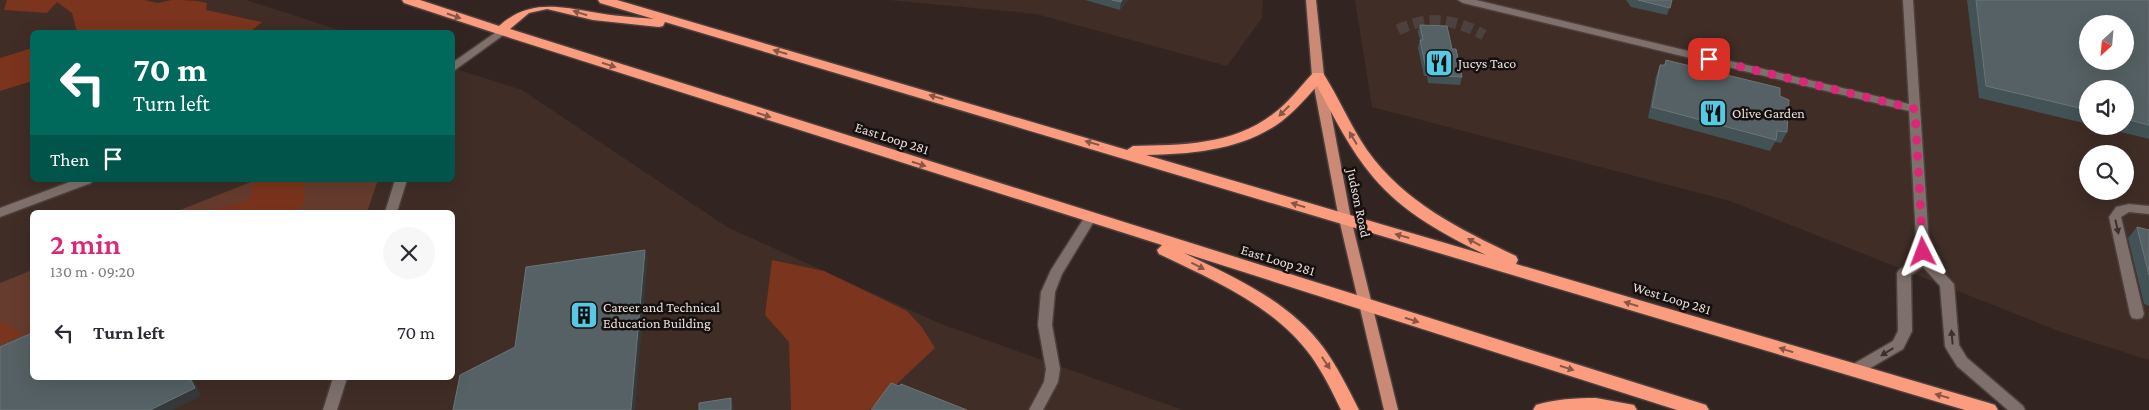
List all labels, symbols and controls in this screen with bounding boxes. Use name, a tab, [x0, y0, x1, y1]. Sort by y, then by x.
one-way arrow	[572, 8, 587, 16]
one-way arrow	[447, 12, 462, 20]
north arrow	[2079, 15, 2134, 70]
map controls	[2079, 15, 2134, 200]
pin	[1688, 38, 1730, 80]
icon: arrive	[1695, 45, 1723, 73]
one-way arrow	[773, 47, 788, 55]
restaurant icon: Jucys Taco	[1424, 48, 1454, 78]
icon: left	[50, 50, 115, 115]
text: 70 m	[133, 50, 207, 89]
place label: Jucys Taco	[1456, 55, 1516, 71]
one-way arrow	[602, 62, 617, 70]
button: sound	[2079, 80, 2134, 135]
text: Turn left	[133, 91, 210, 116]
one-way arrow	[929, 93, 944, 101]
restaurant icon: Olive Garden	[1698, 98, 1728, 128]
one-way arrow	[1278, 105, 1290, 117]
place label: Olive Garden	[1732, 105, 1805, 121]
one-way arrow	[757, 111, 772, 119]
street label: East Loop 281	[853, 119, 931, 158]
one-way arrow	[1349, 132, 1358, 145]
one-way arrow	[1084, 139, 1099, 147]
icon: arrive	[99, 145, 127, 173]
button: search	[2079, 145, 2134, 200]
text: Then	[50, 149, 89, 170]
one-way arrow	[912, 160, 927, 168]
street label: Judson Road	[1343, 165, 1374, 239]
one-way arrow	[1290, 201, 1305, 209]
one-way arrow	[2113, 219, 2121, 234]
position arrow	[1896, 225, 1948, 277]
text: 2 min	[50, 227, 121, 260]
button: close	[383, 227, 435, 279]
one-way arrow	[1394, 232, 1409, 240]
one-way arrow	[1468, 238, 1481, 247]
street label: East Loop 281	[1239, 241, 1317, 279]
one-way arrow	[1191, 262, 1205, 270]
text: 130 m · 09:20	[50, 263, 135, 280]
street label: West Loop 281	[1631, 279, 1713, 318]
place label: Career and Technical Education Building	[603, 299, 720, 331]
one-way arrow	[1623, 299, 1638, 307]
building icon: Career and Technical Education Building	[569, 300, 599, 330]
one-way arrow	[1405, 316, 1420, 324]
icon: left	[50, 319, 78, 347]
text: Turn left	[93, 322, 165, 343]
text: 70 m	[397, 322, 435, 343]
one-way arrow	[1947, 329, 1955, 345]
one-way arrow	[1779, 345, 1794, 353]
one-way arrow	[1880, 347, 1893, 356]
one-way arrow	[1321, 356, 1330, 370]
one-way arrow	[1560, 365, 1575, 373]
one-way arrow	[1935, 392, 1950, 400]

